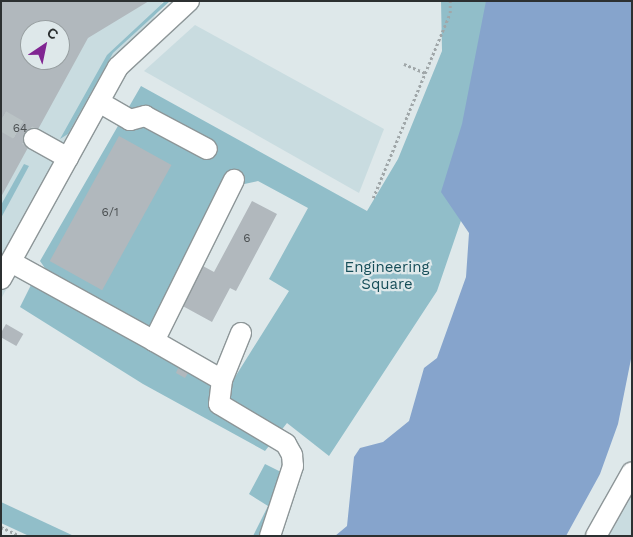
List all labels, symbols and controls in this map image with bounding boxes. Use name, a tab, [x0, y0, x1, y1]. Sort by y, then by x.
north arrow	[20, 20, 70, 70]
text: С	[44, 24, 61, 43]
house number: 64	[13, 122, 27, 136]
house number: 6/1	[101, 206, 119, 220]
house number: 6	[243, 232, 251, 246]
park label: Engineering Square	[345, 258, 429, 293]

